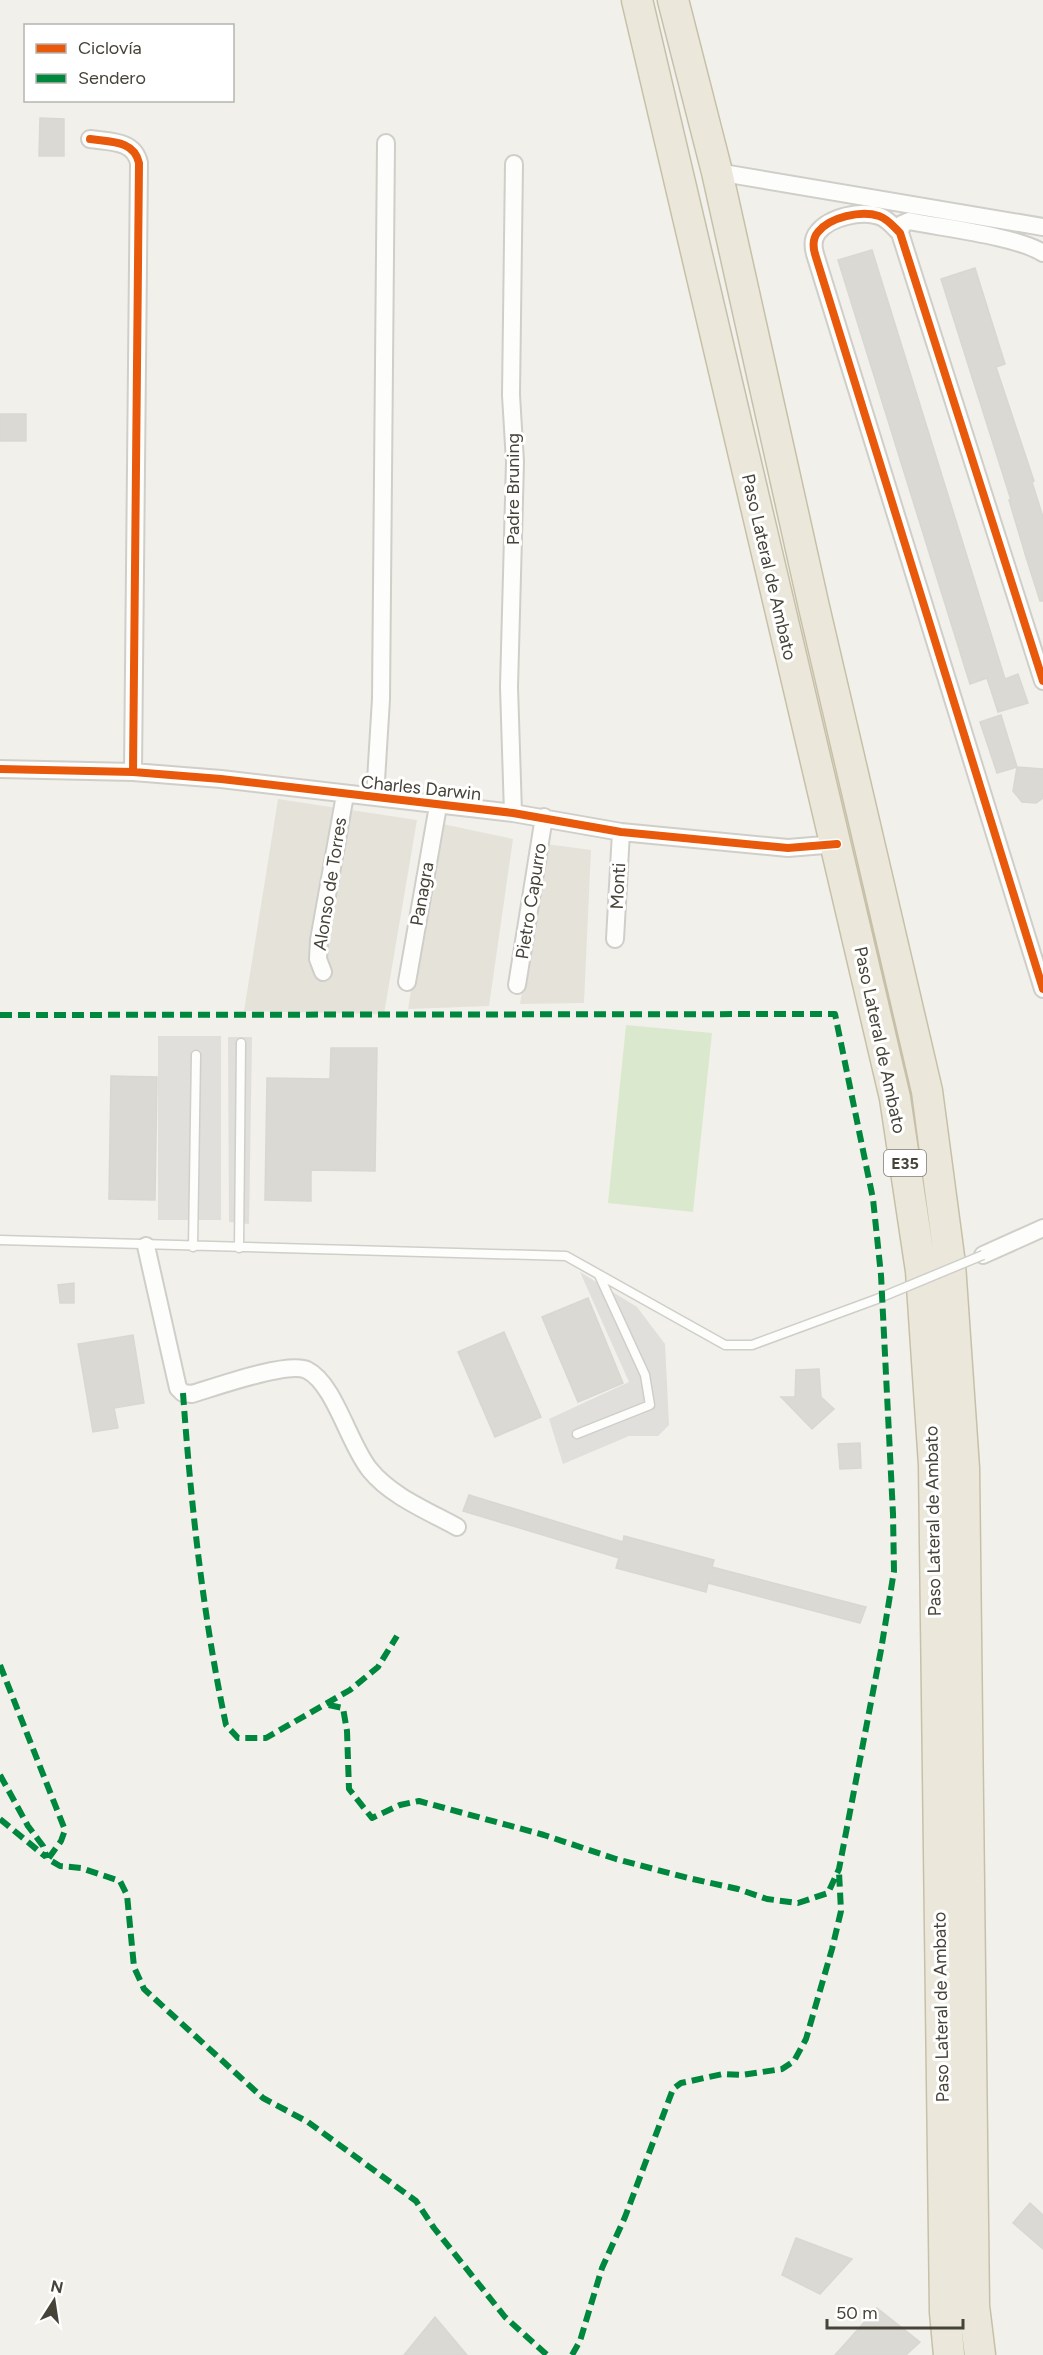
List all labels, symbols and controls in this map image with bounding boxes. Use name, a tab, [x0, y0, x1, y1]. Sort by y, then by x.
legend	[24, 24, 234, 102]
text: Ciclovía	[78, 37, 142, 59]
text: Sendero	[78, 67, 146, 89]
street label: Padre Bruning	[502, 433, 524, 545]
street label: Paso Lateral de Ambato	[737, 472, 801, 662]
street label: Charles Darwin	[360, 771, 482, 805]
street label: Alonso de Torres	[309, 816, 351, 952]
street label: Pietro Capurro	[511, 841, 551, 961]
street label: Panagra	[406, 860, 438, 928]
street label: Monti	[606, 862, 630, 910]
street label: Paso Lateral de Ambato	[849, 944, 911, 1136]
road number: E35	[884, 1150, 926, 1176]
street label: Paso Lateral de Ambato	[920, 1425, 946, 1617]
street label: Paso Lateral de Ambato	[928, 1911, 954, 2103]
north arrow	[24, 2271, 84, 2331]
text: N	[49, 2276, 65, 2297]
scale bar	[827, 2292, 964, 2330]
text: 50 m	[836, 2302, 878, 2324]

